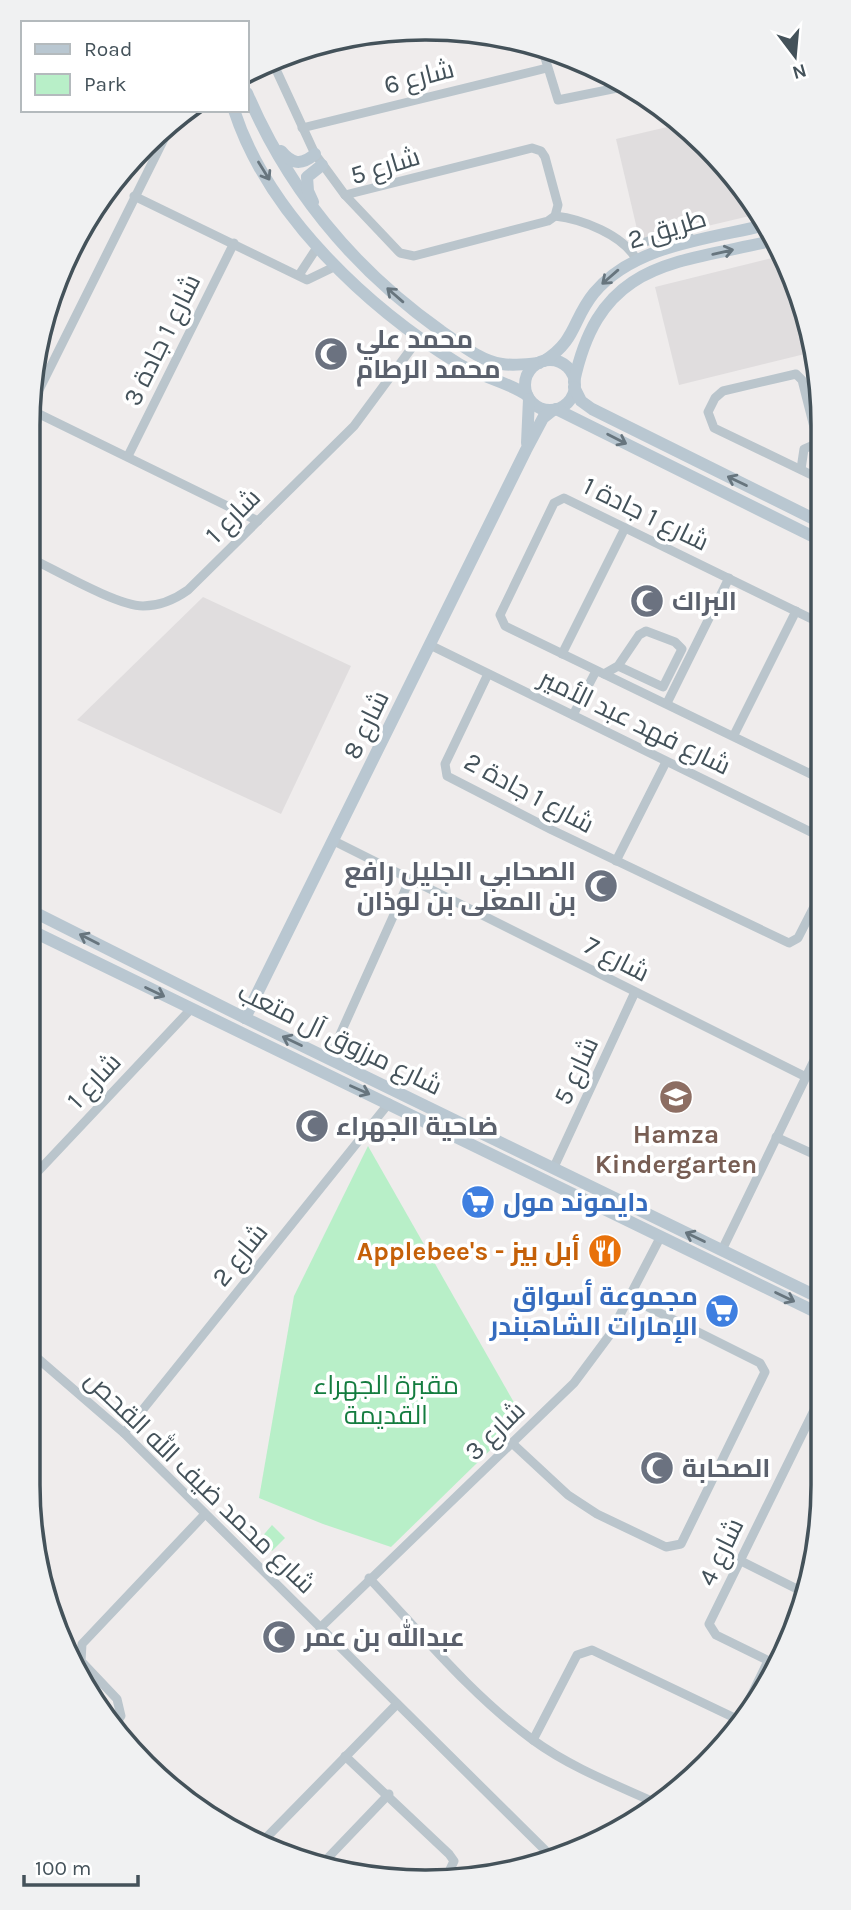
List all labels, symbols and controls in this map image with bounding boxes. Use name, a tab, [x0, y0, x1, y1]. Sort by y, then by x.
legend	[21, 21, 248, 112]
north arrow	[760, 21, 830, 91]
text: Road	[84, 37, 132, 61]
street label: شارع 6	[381, 53, 458, 102]
text: N	[790, 59, 809, 84]
text: Park	[84, 72, 127, 96]
street label: شارع 5	[346, 141, 424, 192]
one-way arrow	[257, 161, 271, 181]
street label: طريق 2	[624, 202, 710, 256]
one-way arrow	[711, 245, 734, 259]
street label: شارع 1 جادة 3	[117, 269, 208, 411]
one-way arrow	[601, 269, 619, 285]
one-way arrow	[386, 287, 404, 303]
place label: محمد علي محمد الرطام	[356, 324, 501, 387]
mosque icon: محمد علي محمد الرطام	[312, 335, 350, 373]
one-way arrow	[606, 432, 627, 446]
street label: شارع 1 جادة 1	[578, 470, 714, 559]
one-way arrow	[727, 474, 748, 487]
street label: شارع 1	[199, 482, 268, 551]
mosque icon: البراك	[628, 582, 666, 620]
place label: البراك	[672, 586, 737, 617]
street label: شارع فهد عبد الأمير	[532, 661, 736, 783]
street label: شارع 8	[336, 686, 397, 765]
street label: شارع 1 جادة 2	[458, 746, 599, 841]
place label: الصحابي الجليل رافع بن المعلى بن لوذان	[344, 856, 576, 917]
mosque icon: الصحابي الجليل رافع بن المعلى بن لوذان	[582, 867, 620, 905]
street label: شارع 7	[579, 930, 655, 989]
one-way arrow	[79, 932, 100, 946]
street label: شارع مرزوق آل متعب	[232, 976, 447, 1103]
one-way arrow	[144, 985, 165, 999]
street label: شارع 5	[547, 1032, 606, 1110]
one-way arrow	[282, 1034, 303, 1047]
street label: شارع 1	[60, 1047, 128, 1116]
school or university icon: Hamza Kindergarten	[657, 1078, 695, 1116]
one-way arrow	[349, 1084, 370, 1097]
mosque icon: ضاحية الجهراء	[293, 1107, 331, 1145]
place label: ضاحية الجهراء	[336, 1111, 498, 1142]
place label: Hamza Kindergarten	[595, 1119, 757, 1180]
supermarket icon: دايموند مول	[459, 1183, 497, 1221]
place label: دايموند مول	[503, 1187, 648, 1218]
street label: شارع 2	[205, 1217, 275, 1293]
one-way arrow	[685, 1229, 706, 1243]
restaurant icon: Applebee's - أبل بيز	[586, 1232, 624, 1270]
place label: Applebee's - أبل بيز	[357, 1234, 580, 1267]
place label: مجموعة أسواق الإمارات الشاهبندر	[489, 1279, 698, 1343]
one-way arrow	[774, 1291, 795, 1304]
supermarket icon: مجموعة أسواق الإمارات الشاهبندر	[703, 1292, 741, 1330]
street label: شارع محمد ضيف الله القحص	[78, 1362, 323, 1601]
park label: مقبرة الجهراء القديمة	[313, 1370, 459, 1431]
street label: شارع 3	[458, 1395, 532, 1468]
mosque icon: الصحابة	[638, 1449, 676, 1487]
place label: الصحابة	[682, 1453, 771, 1484]
street label: شارع 4	[691, 1513, 751, 1591]
mosque icon: عبدالله بن عمر	[260, 1618, 298, 1656]
place label: عبدالله بن عمر	[303, 1619, 465, 1653]
scale bar	[24, 1843, 138, 1887]
text: 100 m	[35, 1856, 92, 1880]

